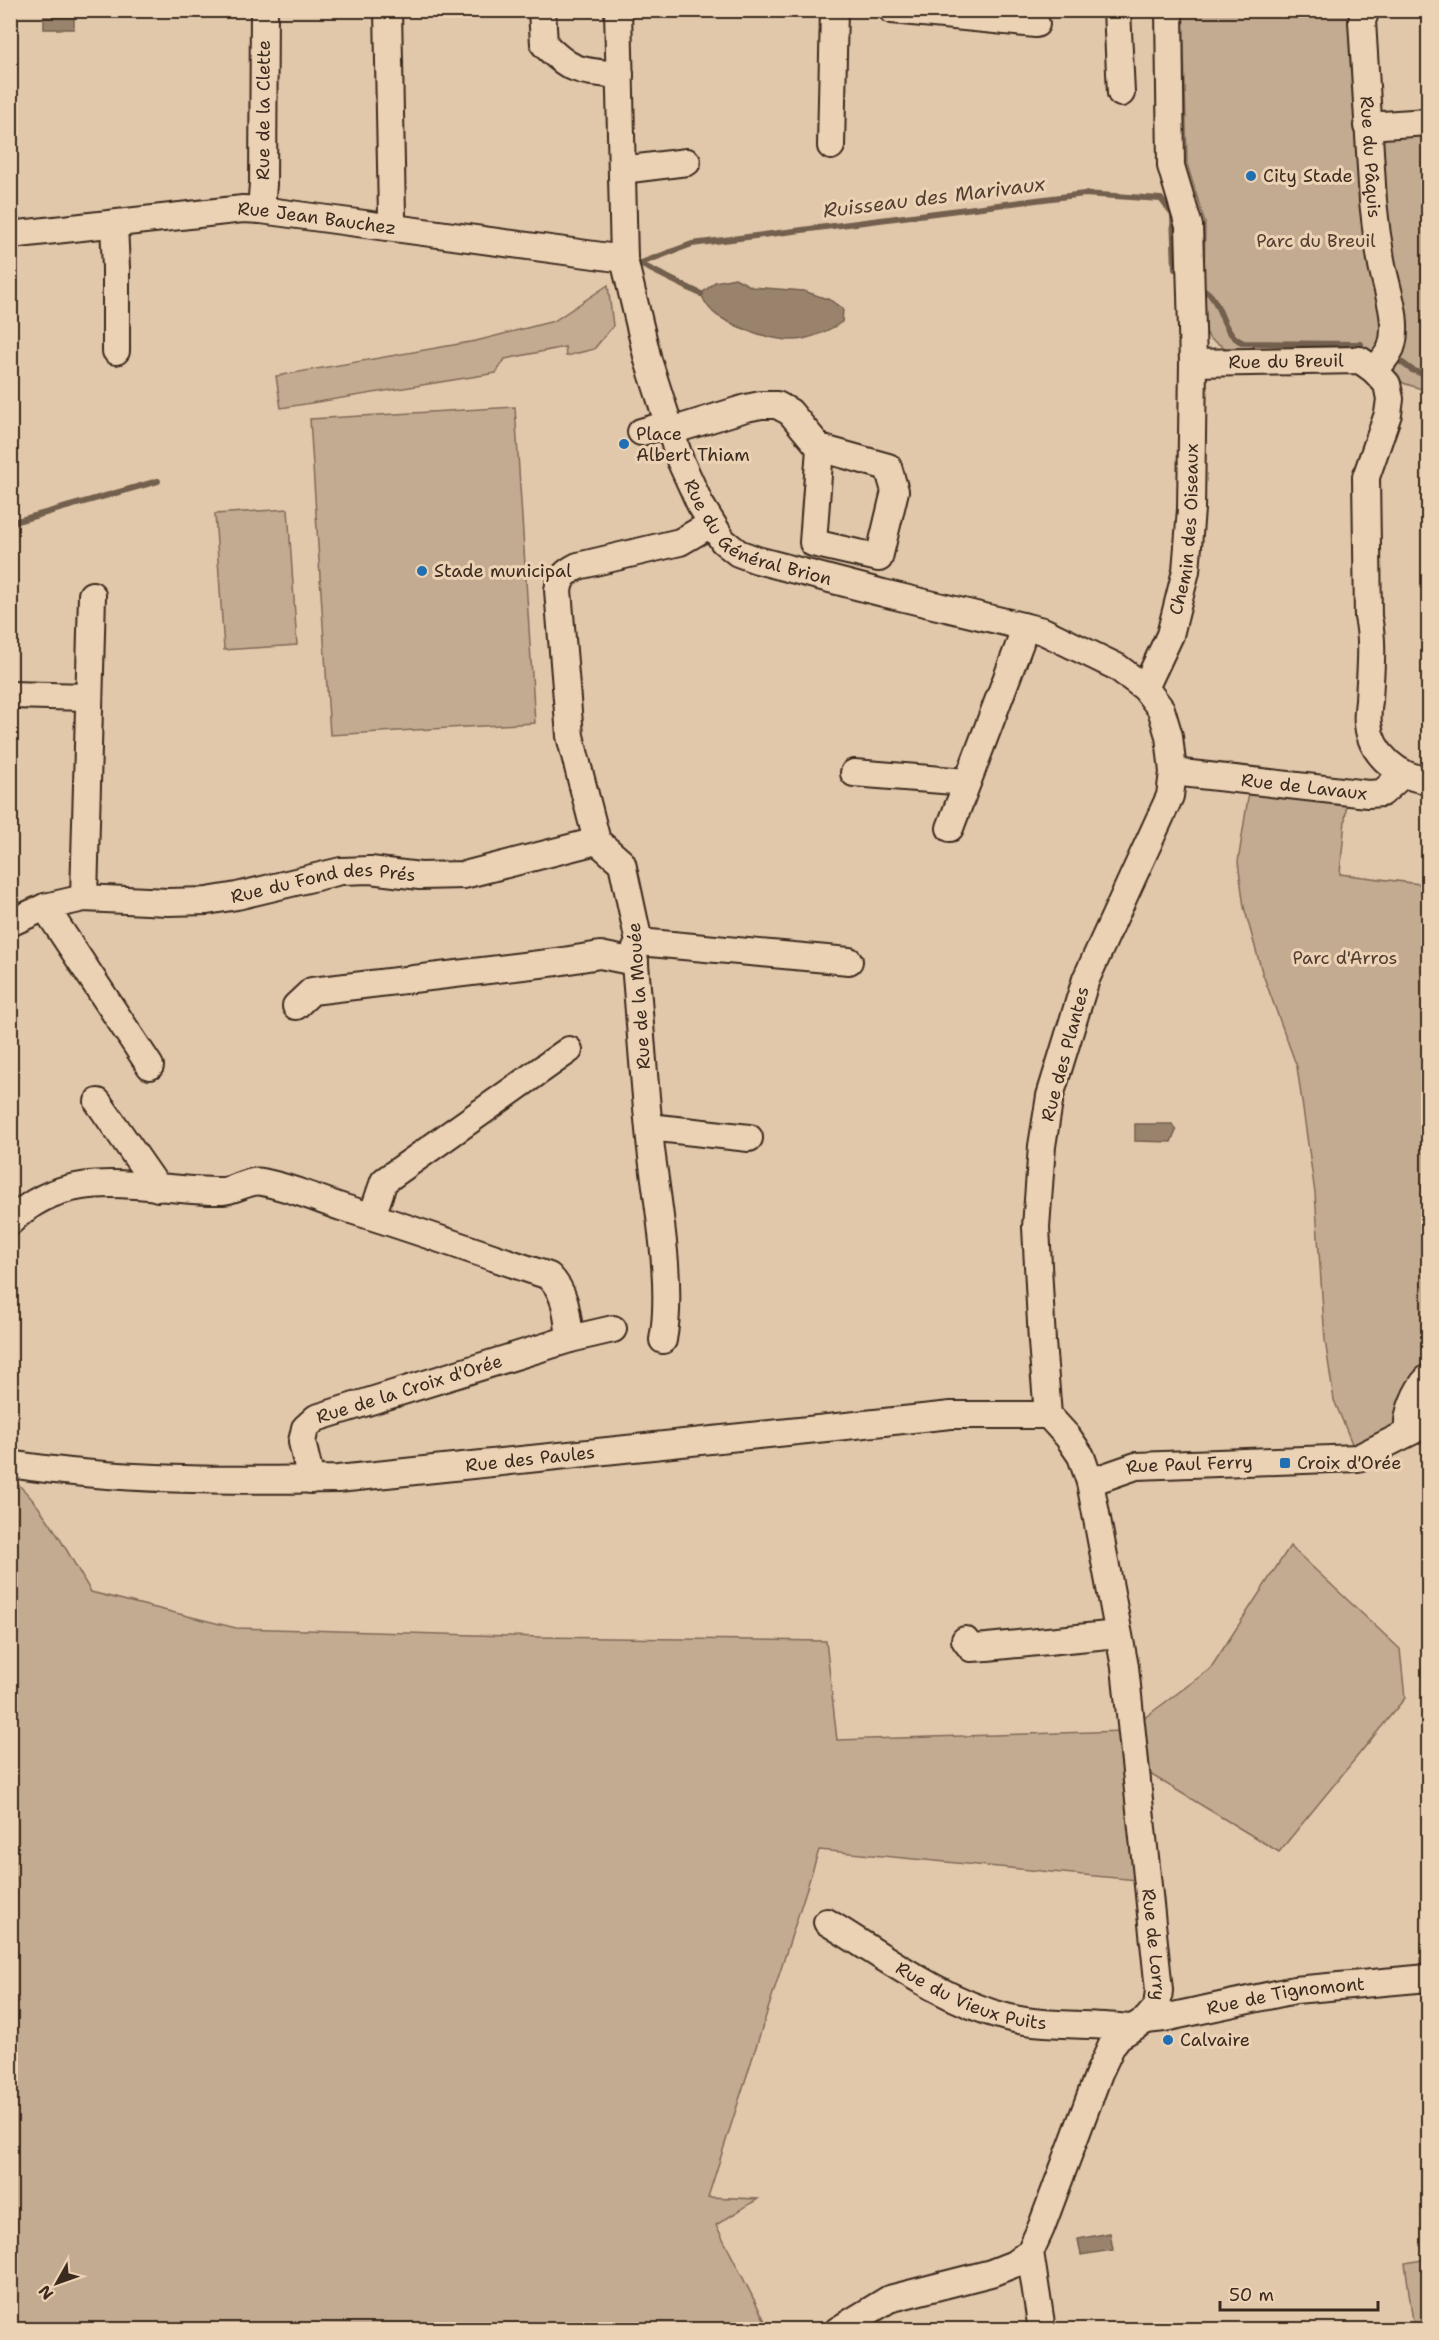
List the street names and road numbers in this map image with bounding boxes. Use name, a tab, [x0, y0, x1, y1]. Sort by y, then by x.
street label: Rue de la Clette	[251, 40, 276, 180]
street label: Rue du Pâquis	[1355, 96, 1387, 219]
street label: Rue Jean Bauchez	[237, 197, 398, 240]
street label: Rue du Breuil	[1228, 348, 1344, 374]
street label: Chemin des Oiseaux	[1163, 443, 1204, 617]
street label: Rue du Général Brion	[678, 475, 834, 591]
street label: Rue de Lavaux	[1240, 768, 1368, 806]
street label: Rue du Fond des Prés	[228, 858, 417, 909]
street label: Rue de la Mouée	[622, 922, 656, 1070]
street label: Rue des Plantes	[1035, 984, 1095, 1124]
street label: Rue de la Croix d'Orée	[313, 1349, 505, 1429]
street label: Rue des Paules	[464, 1440, 596, 1478]
street label: Rue Paul Ferry	[1123, 1450, 1253, 1481]
street label: Rue de Lorry	[1136, 1887, 1171, 2002]
street label: Rue du Vieux Puits	[891, 1956, 1048, 2035]
street label: Rue de Tignomont	[1204, 1972, 1366, 2021]

